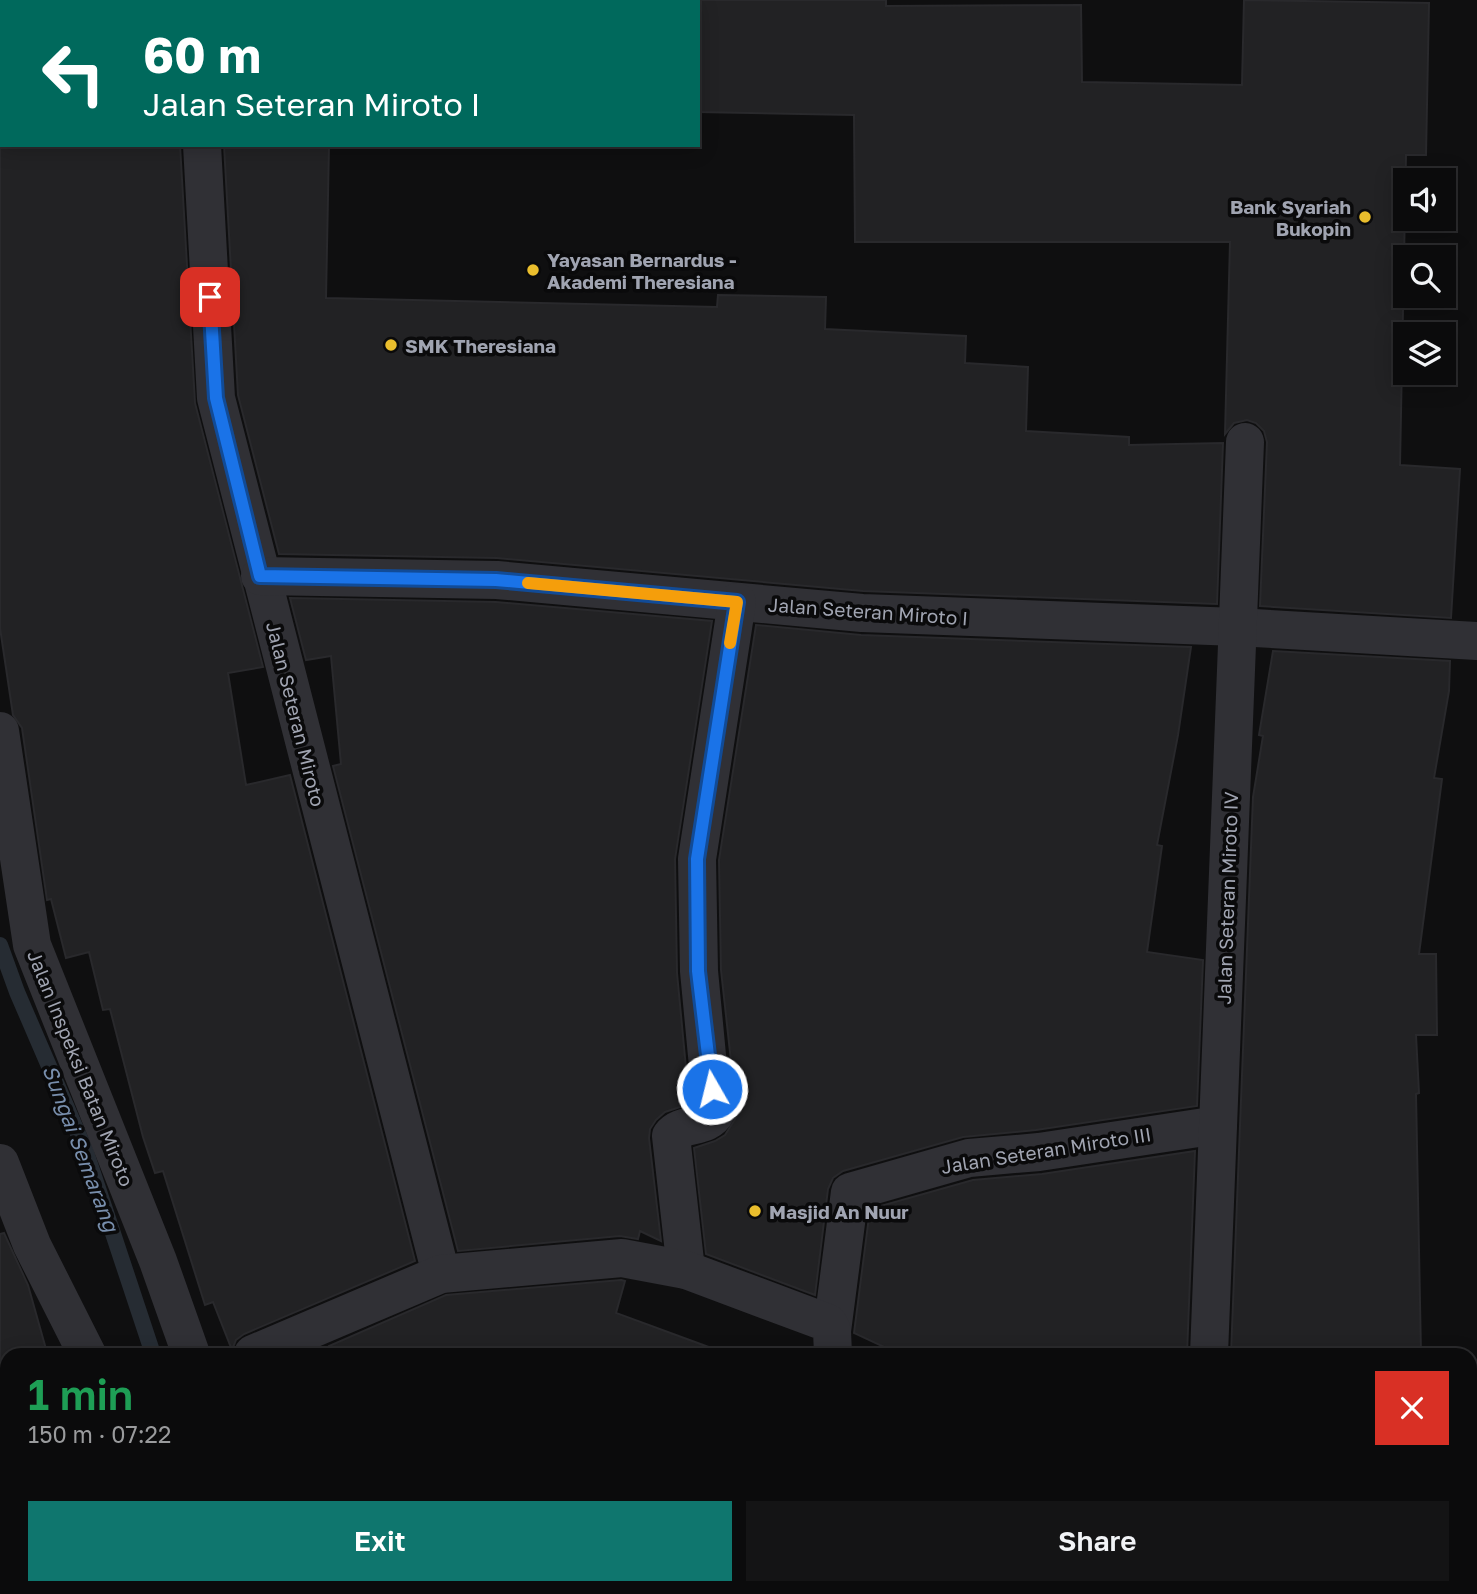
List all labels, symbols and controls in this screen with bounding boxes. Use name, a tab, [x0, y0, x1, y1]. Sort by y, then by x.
text: 60 m	[143, 25, 261, 84]
icon: left	[28, 28, 119, 119]
text: Jalan Seteran Miroto I	[143, 85, 481, 123]
map controls	[1393, 168, 1456, 385]
button: sound	[1393, 168, 1456, 231]
place label: Bank Syariah Bukopin	[1230, 195, 1351, 240]
marker: Bank Syariah Bukopin	[1357, 209, 1373, 225]
button: search	[1393, 245, 1456, 308]
place label: Yayasan Bernardus - Akademi Theresiana	[547, 248, 736, 293]
marker: Yayasan Bernardus - Akademi Theresiana	[525, 262, 541, 278]
pin	[180, 267, 240, 327]
icon: arrive	[191, 278, 229, 316]
button: layers	[1393, 322, 1456, 385]
place label: SMK Theresiana	[405, 334, 556, 357]
marker: SMK Theresiana	[383, 337, 399, 353]
street label: Jalan Seteran Miroto I	[767, 593, 969, 629]
street label: Jalan Seteran Miroto	[262, 619, 330, 809]
street label: Jalan Seteran Miroto IV	[1212, 791, 1242, 1005]
street label: Jalan Inspeksi Batan Miroto	[23, 947, 139, 1189]
position arrow	[675, 1052, 749, 1126]
water label: Sungai Semarang	[37, 1061, 126, 1237]
street label: Jalan Seteran Miroto III	[939, 1122, 1153, 1178]
place label: Masjid An Nuur	[769, 1200, 909, 1223]
marker: Masjid An Nuur	[747, 1203, 763, 1219]
text: 1 min	[28, 1369, 133, 1419]
button: close	[1375, 1371, 1449, 1445]
text: 150 m · 07:22	[28, 1420, 171, 1448]
button: Exit	[28, 1501, 732, 1581]
button: Share	[746, 1501, 1449, 1581]

